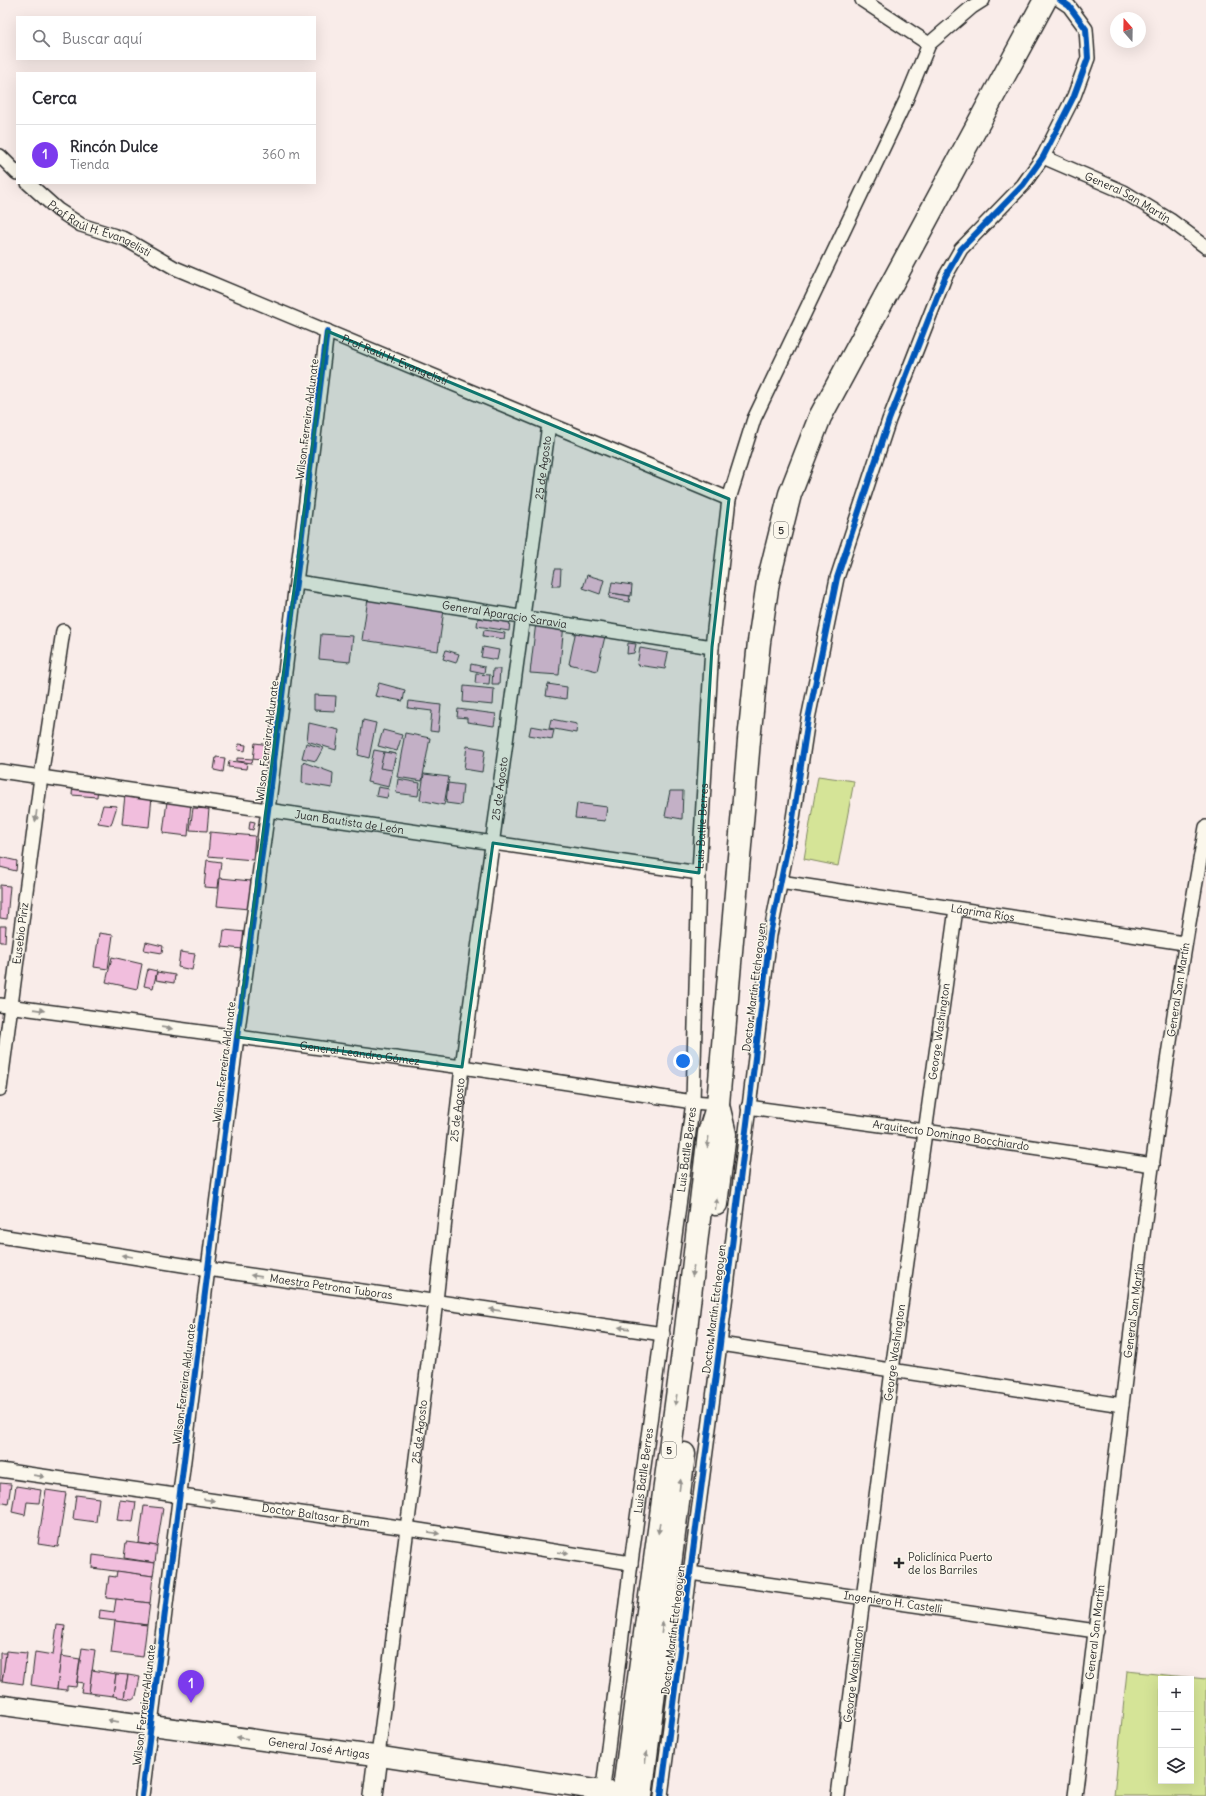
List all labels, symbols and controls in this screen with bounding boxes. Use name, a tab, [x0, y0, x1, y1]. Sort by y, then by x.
north arrow	[1110, 12, 1146, 48]
search box	[16, 16, 316, 60]
icon: search	[30, 27, 52, 49]
text: Buscar aquí	[62, 29, 142, 48]
text: Cerca	[32, 87, 77, 109]
text: Rincón Dulce	[70, 137, 158, 156]
text: 1	[42, 146, 48, 163]
text: 360 m	[262, 146, 300, 163]
text: Tienda	[70, 156, 109, 173]
street label: General San Martín	[1083, 169, 1173, 226]
street label: Prof Raúl H. Evangelisti	[45, 197, 153, 259]
street label: Prof Raúl H. Evangelisti	[340, 331, 450, 388]
street label: Wilson Ferreira Aldunate	[293, 358, 321, 480]
street label: 25 de Agosto	[532, 435, 554, 500]
road number: 5	[774, 522, 788, 538]
street label: General Aparacio Saravia	[441, 598, 568, 631]
street label: Wilson Ferreira Aldunate	[253, 680, 281, 802]
street label: 25 de Agosto	[488, 756, 511, 821]
street label: Luis Batlle Berres	[692, 783, 711, 869]
street label: Juan Bautista de León	[294, 807, 405, 837]
one-way arrow	[33, 810, 39, 822]
street label: Lágrima Ríos	[950, 901, 1016, 924]
street label: Eusebio Píriz	[9, 902, 31, 965]
street label: Doctor Martín Etchegoyen	[739, 922, 769, 1052]
street label: General San Martín	[1164, 941, 1193, 1038]
street label: George Washington	[925, 982, 953, 1081]
street label: Wilson Ferreira Aldunate	[210, 1001, 238, 1123]
one-way arrow	[33, 1007, 45, 1013]
one-way arrow	[161, 1024, 174, 1031]
street label: General Leandro Gómez	[299, 1038, 421, 1068]
your location	[673, 1051, 693, 1071]
one-way arrow	[429, 1061, 441, 1067]
street label: 25 de Agosto	[447, 1077, 468, 1143]
street label: Luis Batlle Berres	[674, 1106, 699, 1193]
street label: Arquitecto Domingo Bocchiardo	[872, 1117, 1030, 1153]
one-way arrow	[705, 1136, 711, 1148]
one-way arrow	[713, 1198, 719, 1210]
street label: Doctor Martín Etchegoyen	[699, 1244, 729, 1374]
one-way arrow	[121, 1253, 133, 1259]
street label: General San Martín	[1121, 1262, 1146, 1359]
one-way arrow	[689, 1265, 696, 1277]
street label: Maestra Petrona Tuboras	[269, 1271, 394, 1302]
one-way arrow	[250, 1273, 262, 1279]
street label: George Washington	[881, 1303, 908, 1402]
one-way arrow	[489, 1307, 502, 1313]
street label: Wilson Ferreira Aldunate	[170, 1323, 198, 1445]
one-way arrow	[618, 1325, 630, 1331]
one-way arrow	[673, 1394, 679, 1406]
street label: 25 de Agosto	[408, 1399, 430, 1464]
street label: Luis Batlle Berres	[631, 1427, 656, 1514]
road number: 5	[662, 1442, 676, 1458]
one-way arrow	[33, 1473, 45, 1479]
one-way arrow	[677, 1479, 683, 1491]
one-way arrow	[203, 1497, 215, 1503]
street label: Doctor Baltasar Brum	[261, 1500, 371, 1530]
one-way arrow	[656, 1522, 662, 1534]
one-way arrow	[428, 1530, 441, 1536]
one-way arrow	[557, 1550, 569, 1556]
place label: Policlínica Puerto de los Barriles	[908, 1550, 993, 1577]
marker: Policlínica Puerto de los Barriles	[893, 1557, 905, 1569]
street label: Doctor Martín Etchegoyen	[658, 1565, 688, 1695]
street label: General San Martín	[1082, 1584, 1108, 1681]
street label: Ingeniero H. Castelli	[843, 1588, 943, 1616]
one-way arrow	[659, 1622, 665, 1634]
street label: George Washington	[840, 1625, 867, 1723]
street label: Wilson Ferreira Aldunate	[130, 1644, 158, 1766]
pin: 1	[178, 1670, 204, 1703]
map controls	[1158, 1676, 1194, 1784]
button: +	[1158, 1676, 1194, 1712]
button: −	[1158, 1712, 1194, 1748]
one-way arrow	[107, 1718, 119, 1724]
street label: General José Artigas	[267, 1734, 371, 1762]
one-way arrow	[236, 1735, 248, 1741]
button: layers	[1158, 1748, 1194, 1784]
one-way arrow	[643, 1751, 649, 1763]

